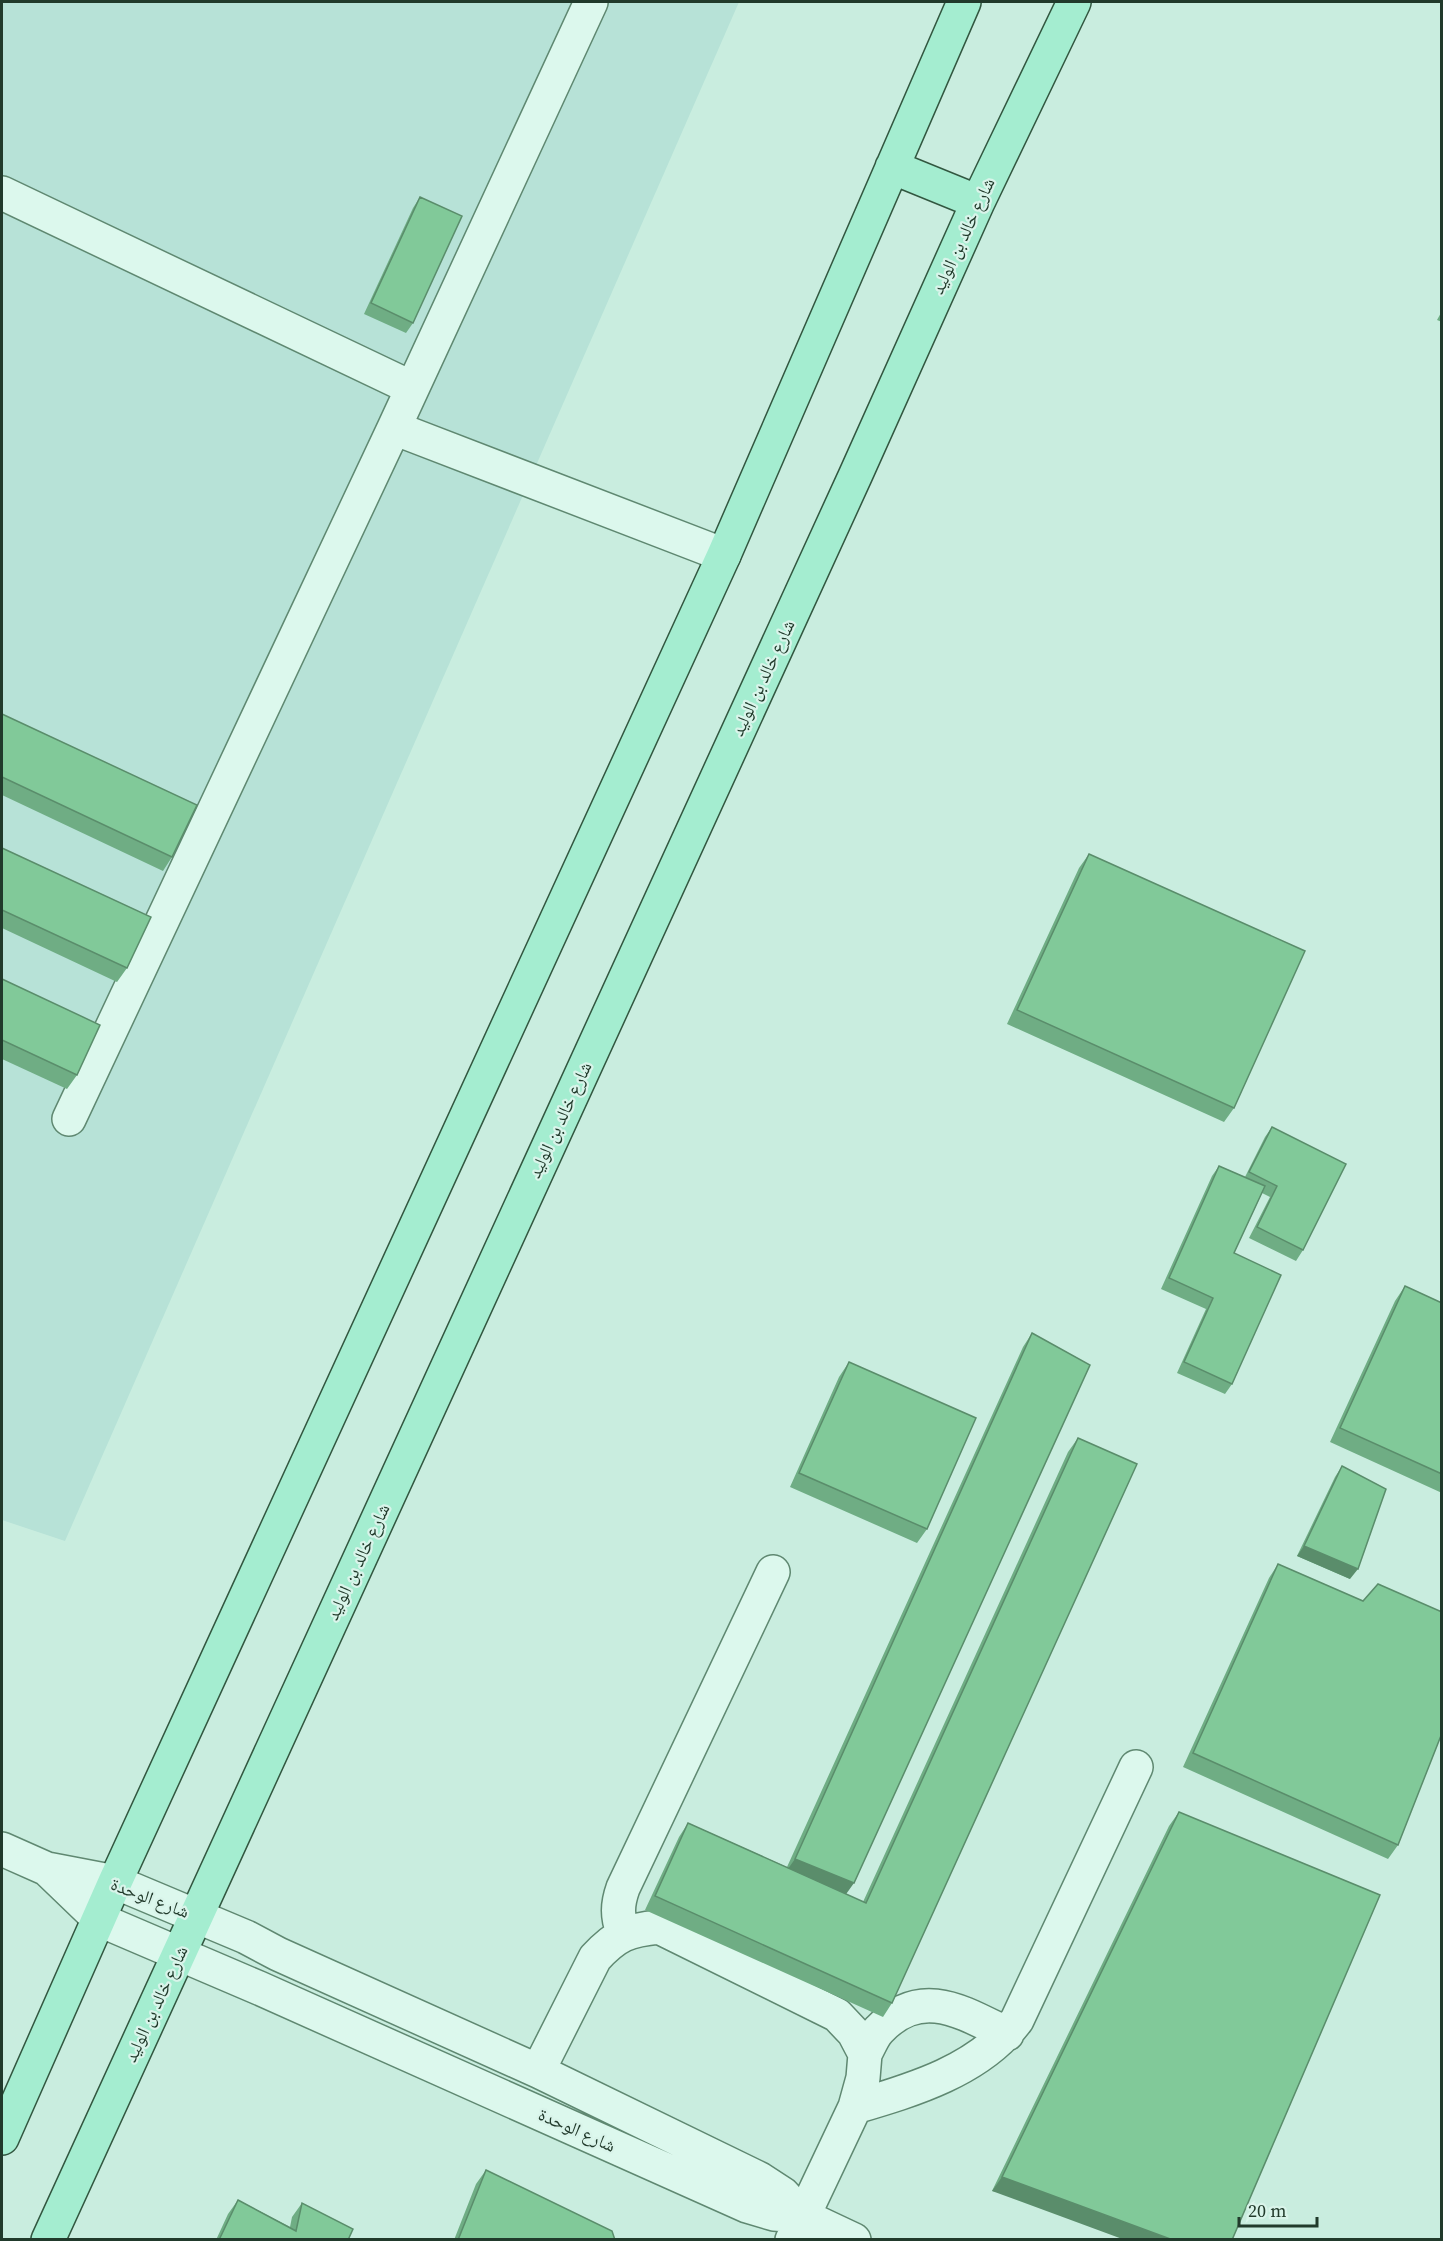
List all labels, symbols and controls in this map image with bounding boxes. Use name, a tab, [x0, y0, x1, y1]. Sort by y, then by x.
street label: شارع خالد بن الوليد	[925, 173, 1000, 298]
street label: شارع خالد بن الوليد	[725, 615, 800, 740]
street label: شارع خالد بن الوليد	[522, 1057, 597, 1182]
street label: شارع خالد بن الوليد	[320, 1499, 395, 1624]
street label: شارع الوحدة	[107, 1871, 193, 1924]
street label: شارع خالد بن الوليد	[118, 1941, 193, 2066]
street label: شارع الوحدة	[535, 2101, 620, 2158]
scale bar	[1239, 2190, 1317, 2228]
text: 20 m	[1248, 2198, 1286, 2223]

